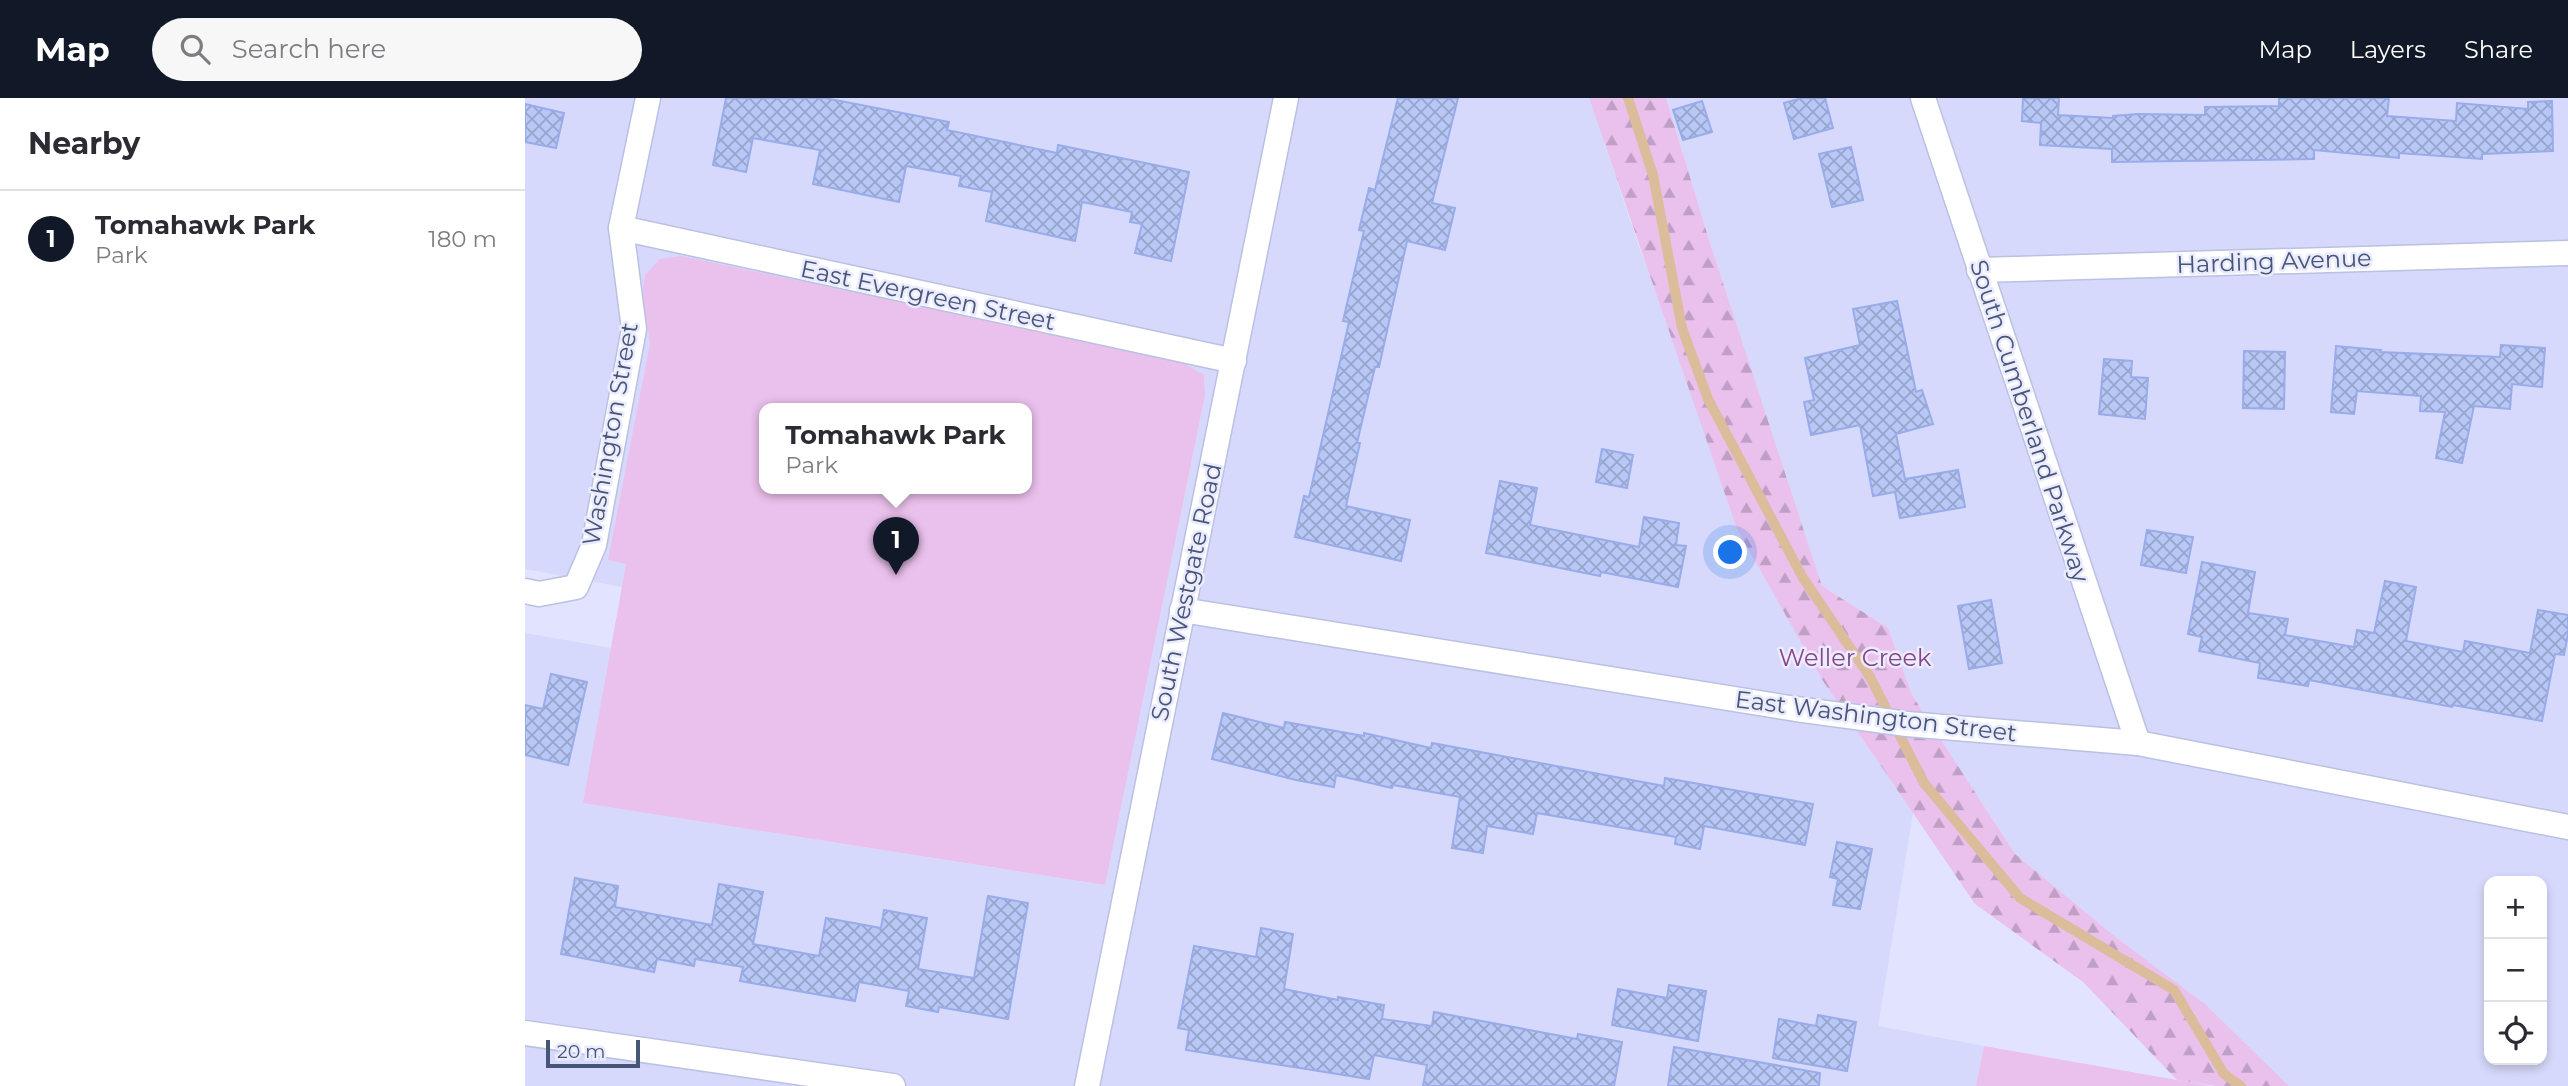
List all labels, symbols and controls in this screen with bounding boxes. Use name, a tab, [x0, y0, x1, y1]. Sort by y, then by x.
search box	[152, 18, 642, 81]
text: Map	[35, 29, 110, 69]
icon: search	[176, 30, 214, 68]
text: Search here	[232, 33, 386, 65]
text: Map	[2258, 35, 2312, 64]
text: Layers	[2350, 35, 2426, 64]
text: Share	[2464, 35, 2533, 64]
text: Nearby	[28, 125, 140, 162]
text: Tomahawk Park	[95, 209, 315, 241]
text: 1	[46, 225, 56, 253]
text: 180 m	[428, 225, 497, 253]
text: Park	[95, 241, 148, 269]
street label: Harding Avenue	[2176, 243, 2372, 279]
street label: East Evergreen Street	[798, 254, 1058, 336]
street label: South Cumberland Parkway	[1964, 256, 2096, 586]
street label: Washington Street	[576, 320, 644, 548]
popup	[759, 403, 1032, 494]
text: Tomahawk Park	[785, 419, 1006, 451]
text: Park	[785, 451, 838, 479]
street label: South Westgate Road	[1145, 461, 1227, 723]
pin: 1	[873, 517, 919, 575]
your location	[1713, 535, 1747, 569]
park label: Weller Creek	[1779, 643, 1932, 672]
street label: East Washington Street	[1733, 684, 2019, 748]
map controls	[2484, 876, 2547, 1065]
button: +	[2484, 876, 2547, 939]
button: −	[2484, 939, 2547, 1002]
button: locate	[2484, 1002, 2547, 1065]
scale bar	[546, 1037, 641, 1069]
text: 20 m	[557, 1040, 605, 1063]

